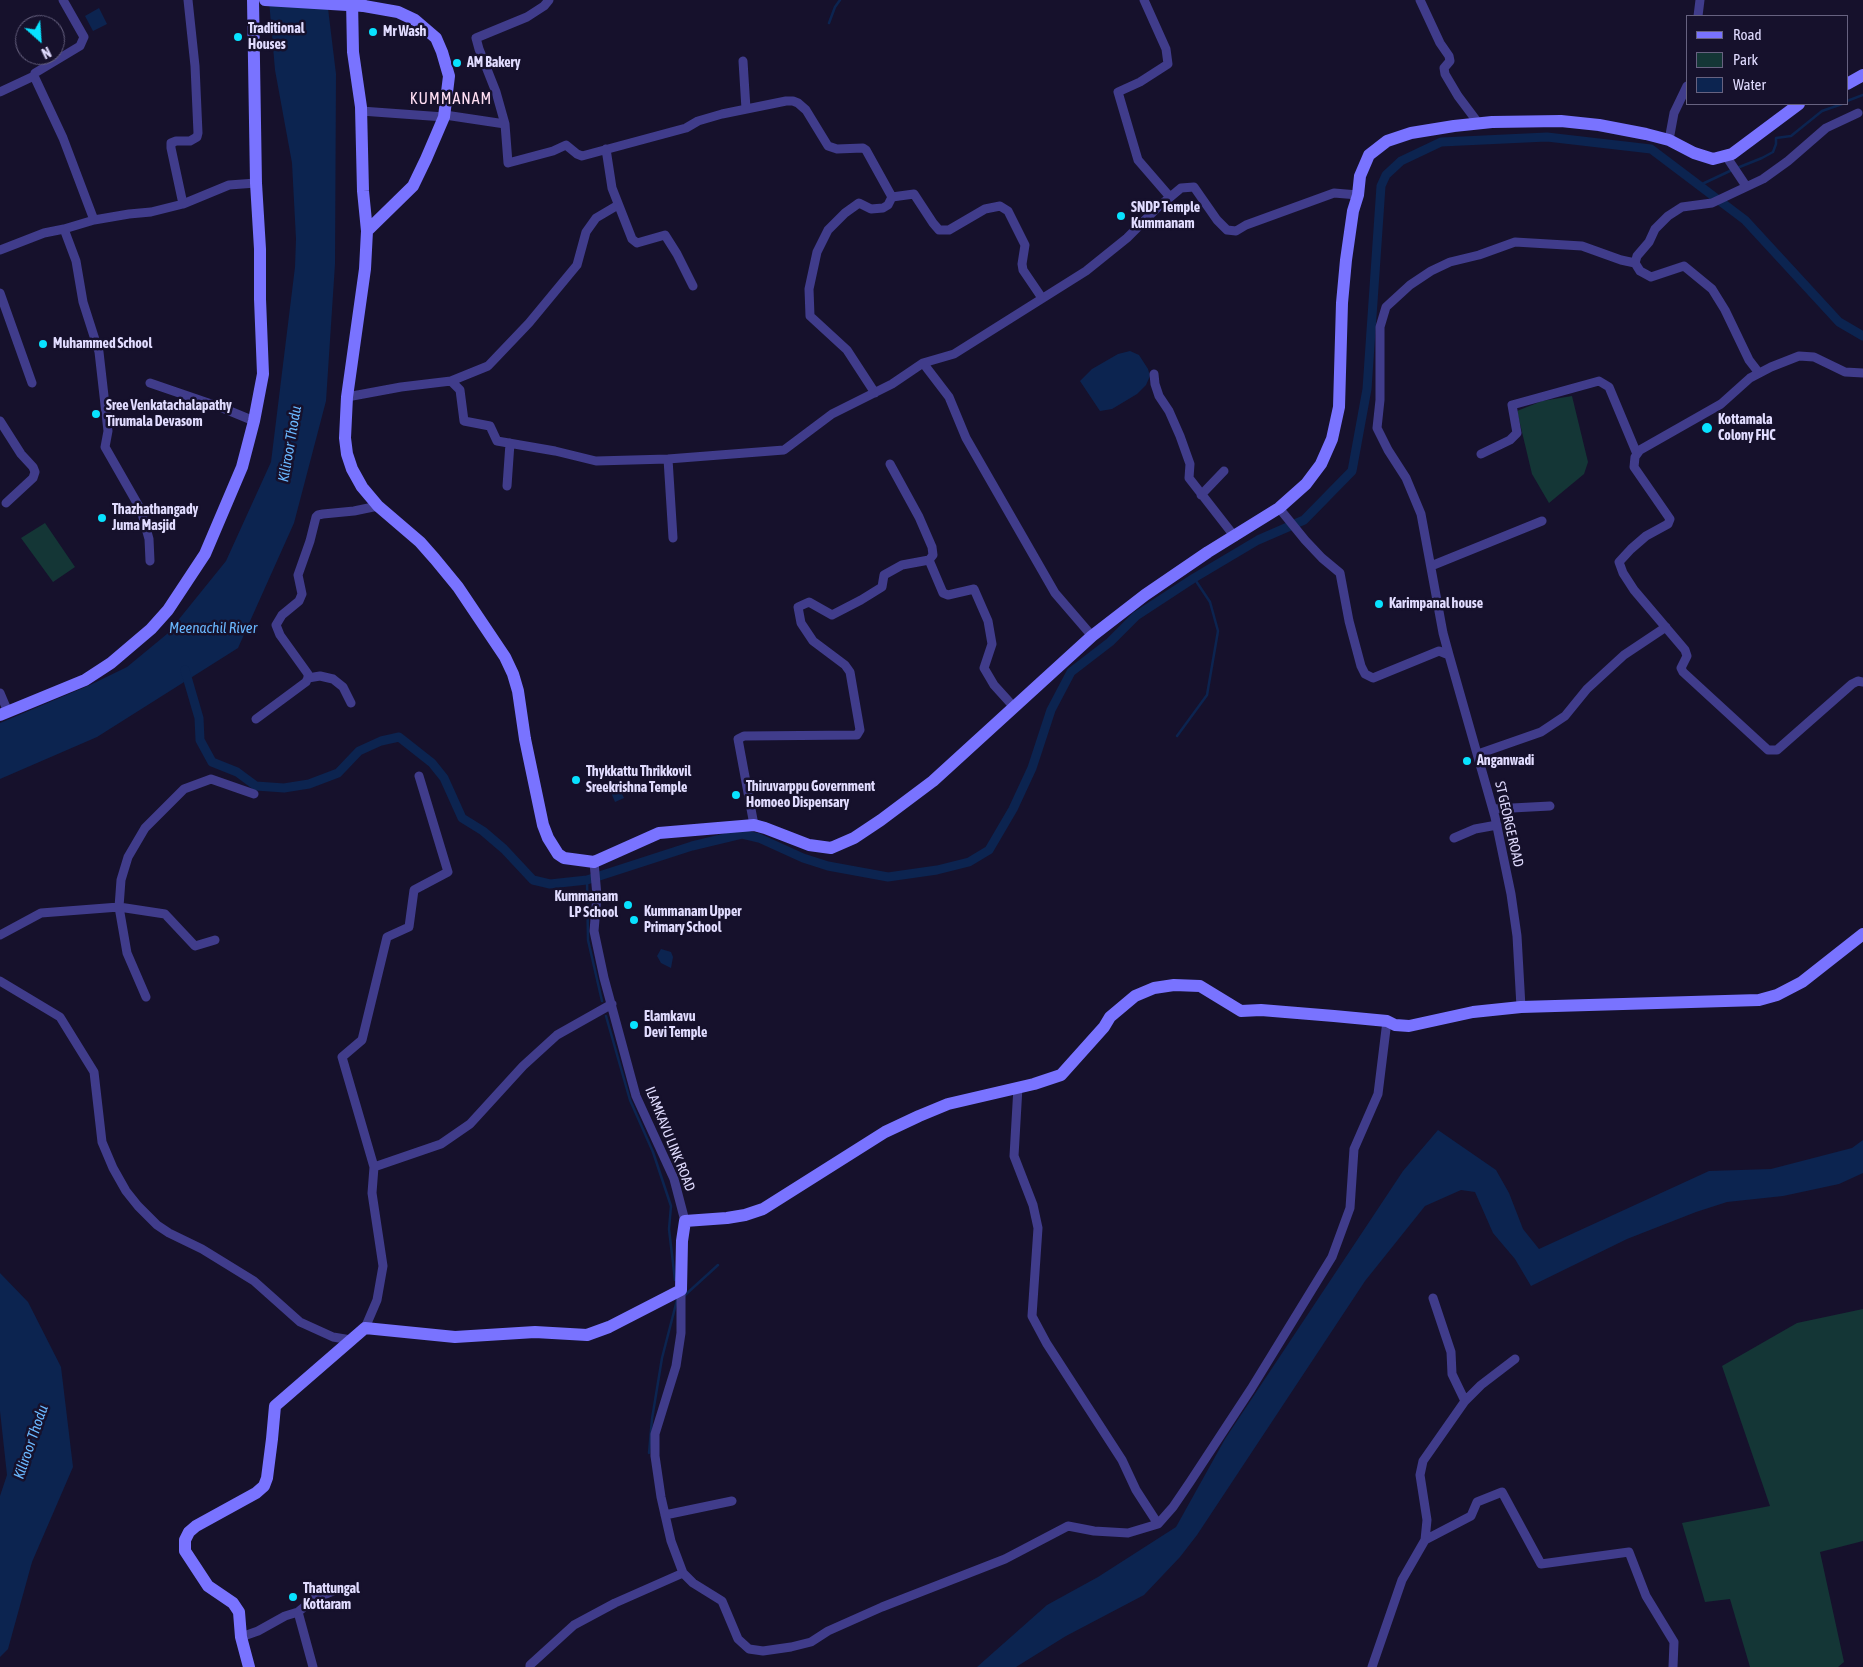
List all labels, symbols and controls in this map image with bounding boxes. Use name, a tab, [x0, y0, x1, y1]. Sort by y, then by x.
north arrow	[15, 15, 65, 65]
legend	[1686, 15, 1848, 105]
place label: Traditional Houses	[248, 21, 304, 54]
place label: Mr Wash	[383, 24, 426, 40]
marker: Mr Wash	[367, 26, 379, 38]
text: Road	[1733, 26, 1762, 43]
marker: Traditional Houses	[232, 31, 244, 43]
text: N	[39, 44, 53, 62]
text: Park	[1733, 51, 1758, 68]
place label: AM Bakery	[467, 55, 520, 71]
marker: AM Bakery	[451, 57, 463, 69]
text: Water	[1733, 76, 1766, 93]
district label: KUMMANAM	[409, 89, 493, 109]
place label: SNDP Temple Kummanam	[1131, 200, 1200, 232]
marker: SNDP Temple Kummanam	[1115, 210, 1127, 222]
place label: Muhammed School	[53, 336, 152, 352]
marker: Muhammed School	[37, 338, 49, 350]
place label: Sree Venkatachalapathy Tirumala Devasom	[106, 398, 232, 431]
water label: Kiliroor Thodu	[274, 405, 306, 483]
marker: Sree Venkatachalapathy Tirumala Devasom	[90, 408, 102, 420]
place label: Kottamala Colony FHC	[1718, 412, 1776, 444]
marker: Kottamala Colony FHC	[1700, 421, 1714, 435]
place label: Thazhathangady Juma Masjid	[112, 502, 198, 534]
marker: Thazhathangady Juma Masjid	[96, 512, 108, 524]
place label: Karimpanal house	[1389, 596, 1483, 612]
marker: Karimpanal house	[1373, 598, 1385, 610]
water label: Meenachil River	[169, 619, 257, 637]
place label: Anganwadi	[1477, 753, 1534, 769]
marker: Anganwadi	[1461, 755, 1473, 767]
place label: Thykkattu Thrikkovil Sreekrishna Temple	[586, 764, 691, 796]
marker: Thykkattu Thrikkovil Sreekrishna Temple	[570, 774, 582, 786]
place label: Thiruvarppu Government Homoeo Dispensary	[746, 779, 875, 812]
street label: ST GEORGE ROAD	[1491, 780, 1527, 868]
marker: Thiruvarppu Government Homoeo Dispensary	[730, 789, 742, 801]
place label: Kummanam LP School	[554, 889, 618, 922]
marker: Kummanam LP School	[622, 899, 634, 911]
place label: Kummanam Upper Primary School	[644, 904, 741, 936]
marker: Kummanam Upper Primary School	[628, 914, 640, 926]
place label: Elamkavu Devi Temple	[644, 1009, 707, 1042]
marker: Elamkavu Devi Temple	[628, 1019, 640, 1031]
street label: ILAMKAVU LINK ROAD	[641, 1084, 699, 1194]
water label: Kiliroor Thodu	[10, 1403, 52, 1481]
place label: Thattungal Kottaram	[303, 1581, 360, 1614]
marker: Thattungal Kottaram	[287, 1591, 299, 1603]

